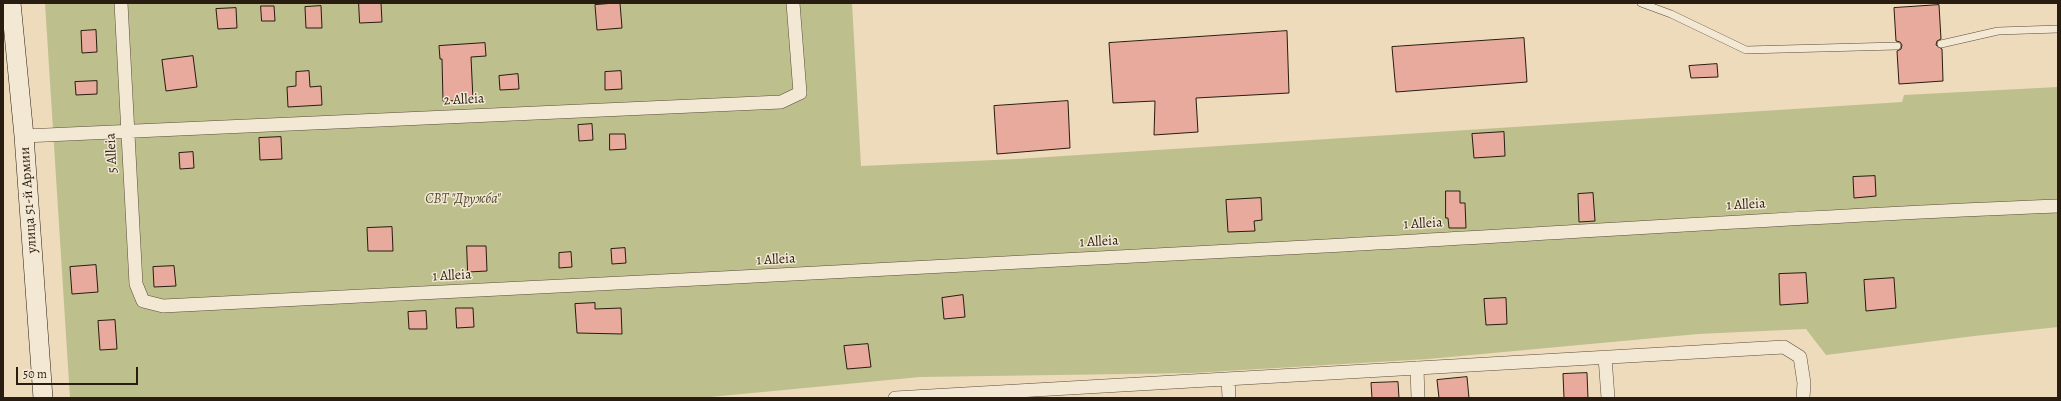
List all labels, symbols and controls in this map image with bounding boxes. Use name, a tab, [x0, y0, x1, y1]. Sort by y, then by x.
street label: 2 Alleia	[443, 91, 485, 109]
street label: 5 Alleia	[103, 132, 121, 174]
street label: улица 51-й Армии	[17, 146, 41, 254]
park label: СВТ "Дружба"	[425, 192, 501, 208]
street label: 1 Alleia	[1726, 196, 1766, 214]
street label: 1 Alleia	[1403, 215, 1443, 233]
street label: 1 Alleia	[1079, 233, 1119, 251]
street label: 1 Alleia	[756, 251, 796, 269]
street label: 1 Alleia	[432, 267, 472, 285]
scale bar	[18, 359, 140, 385]
text: 50 m	[23, 366, 47, 382]

